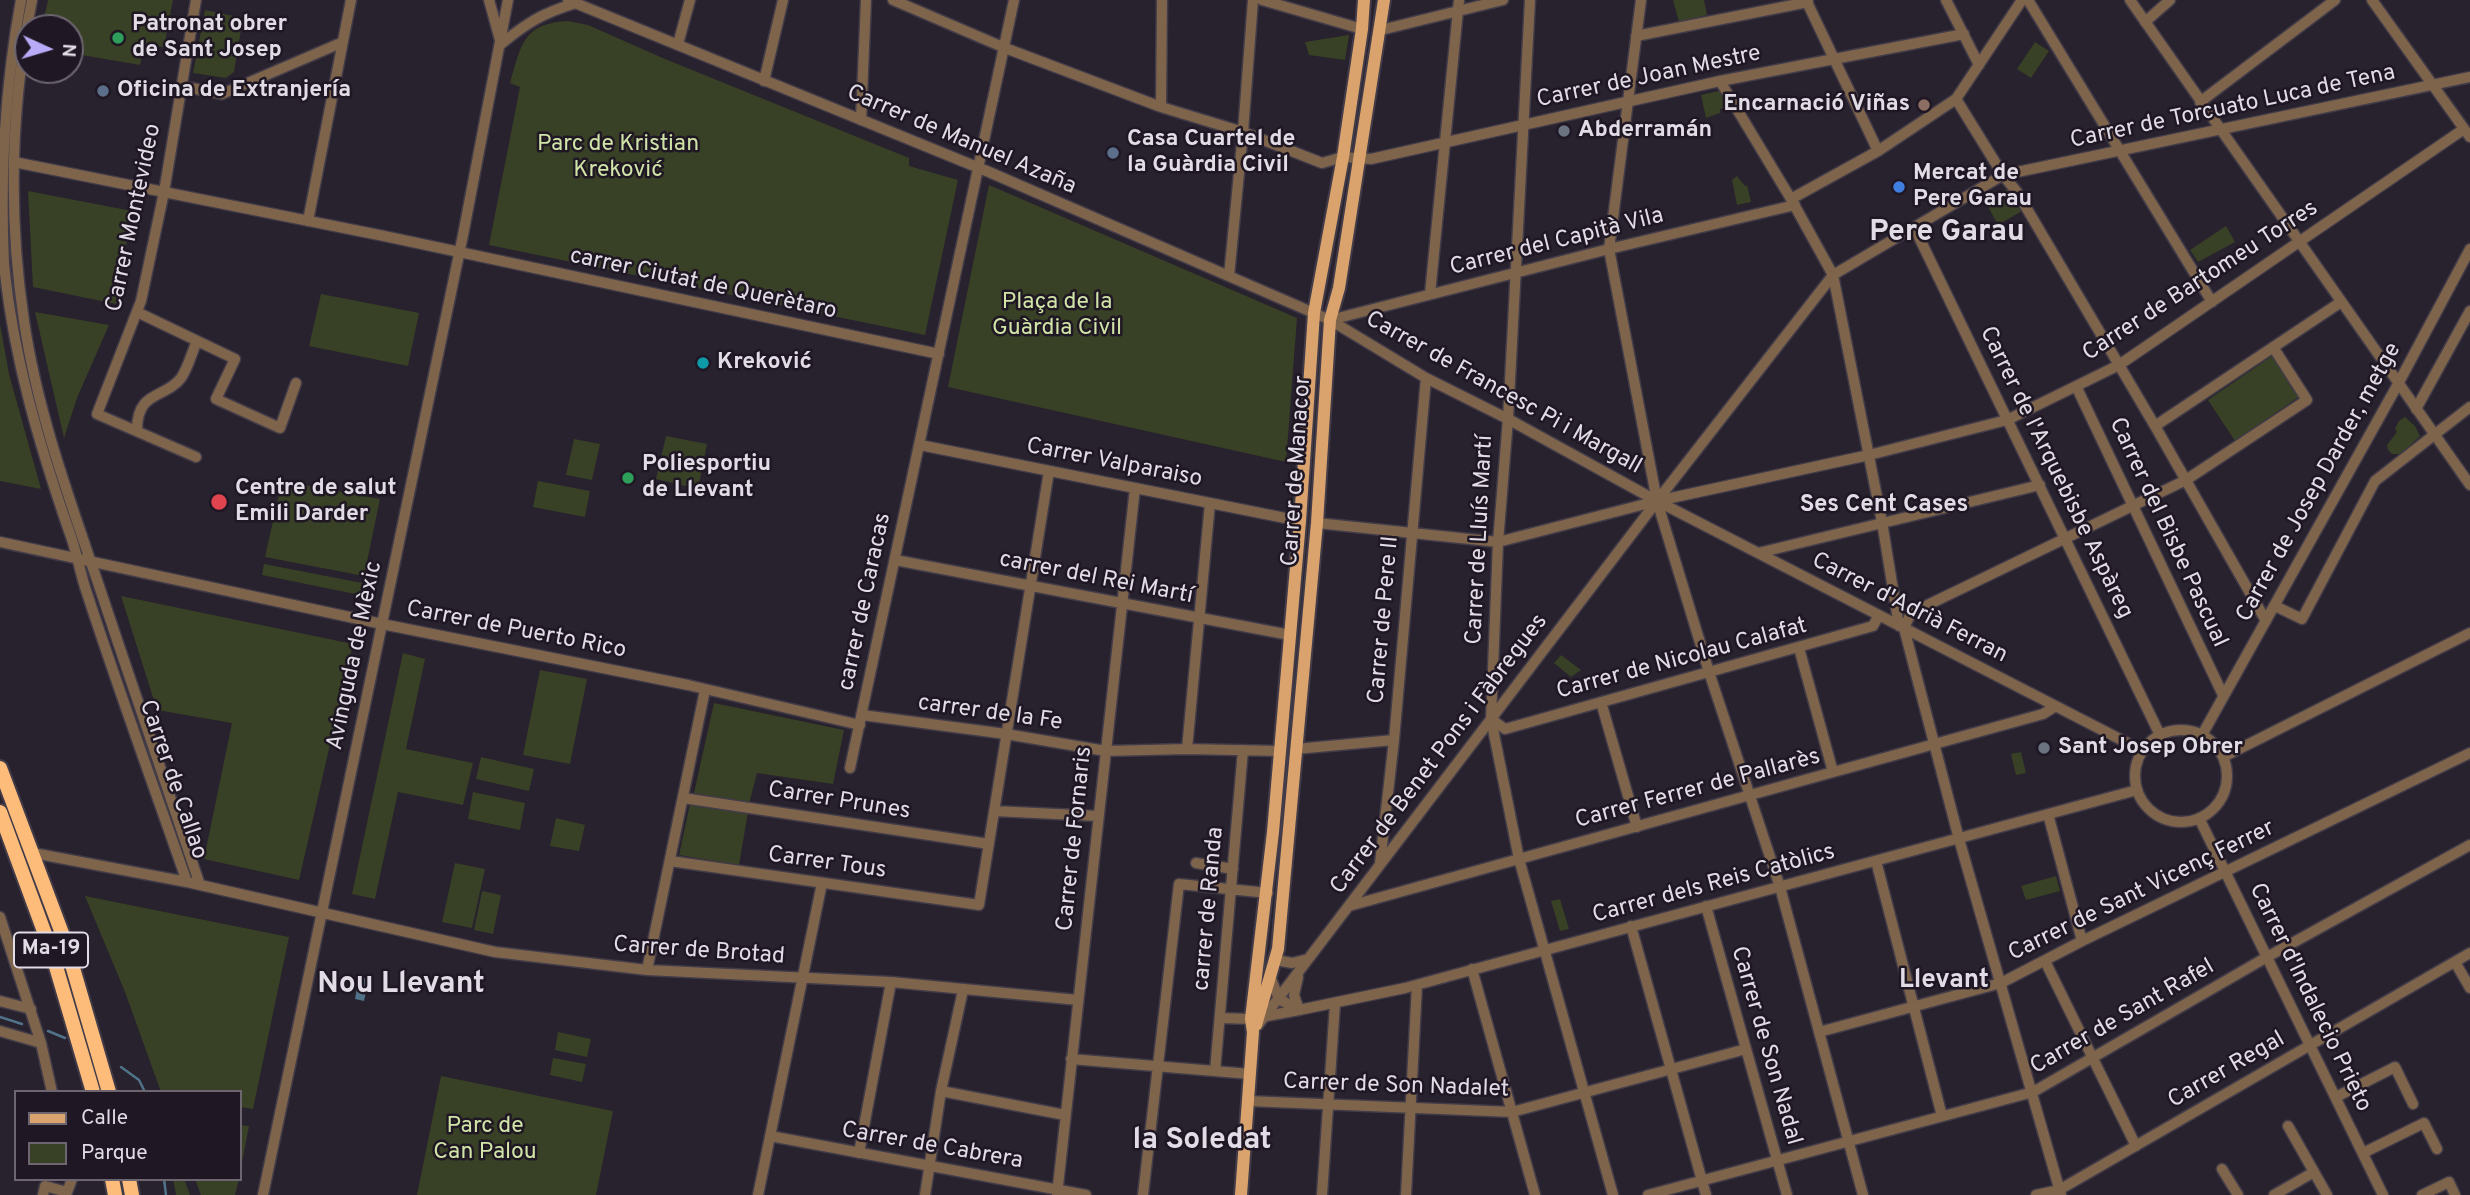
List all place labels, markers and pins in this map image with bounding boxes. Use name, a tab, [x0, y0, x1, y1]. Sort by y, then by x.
place label: Patronat obrer de Sant Josep	[132, 11, 287, 65]
marker: Patronat obrer de Sant Josep	[110, 30, 126, 46]
place label: Oficina de Extranjería	[117, 77, 351, 105]
marker: Oficina de Extranjería	[95, 83, 111, 99]
place label: Encarnació Viñas	[1723, 91, 1910, 119]
marker: Encarnació Viñas	[1916, 97, 1932, 113]
place label: Abderramán	[1578, 117, 1712, 145]
marker: Abderramán	[1556, 123, 1572, 139]
place label: Casa Cuartel de la Guàrdia Civil	[1127, 126, 1295, 180]
marker: Casa Cuartel de la Guàrdia Civil	[1105, 145, 1121, 161]
place label: Mercat de Pere Garau	[1913, 160, 2032, 214]
marker: Mercat de Pere Garau	[1891, 179, 1907, 195]
place label: Kreković	[717, 349, 812, 377]
marker: Kreković	[695, 355, 711, 371]
place label: Poliesportiu de Llevant	[642, 451, 771, 505]
marker: Poliesportiu de Llevant	[620, 470, 636, 486]
place label: Centre de salut Emili Darder	[235, 475, 397, 529]
marker: Centre de salut Emili Darder	[209, 492, 229, 512]
place label: Sant Josep Obrer	[2058, 734, 2243, 762]
marker: Sant Josep Obrer	[2036, 740, 2052, 756]

